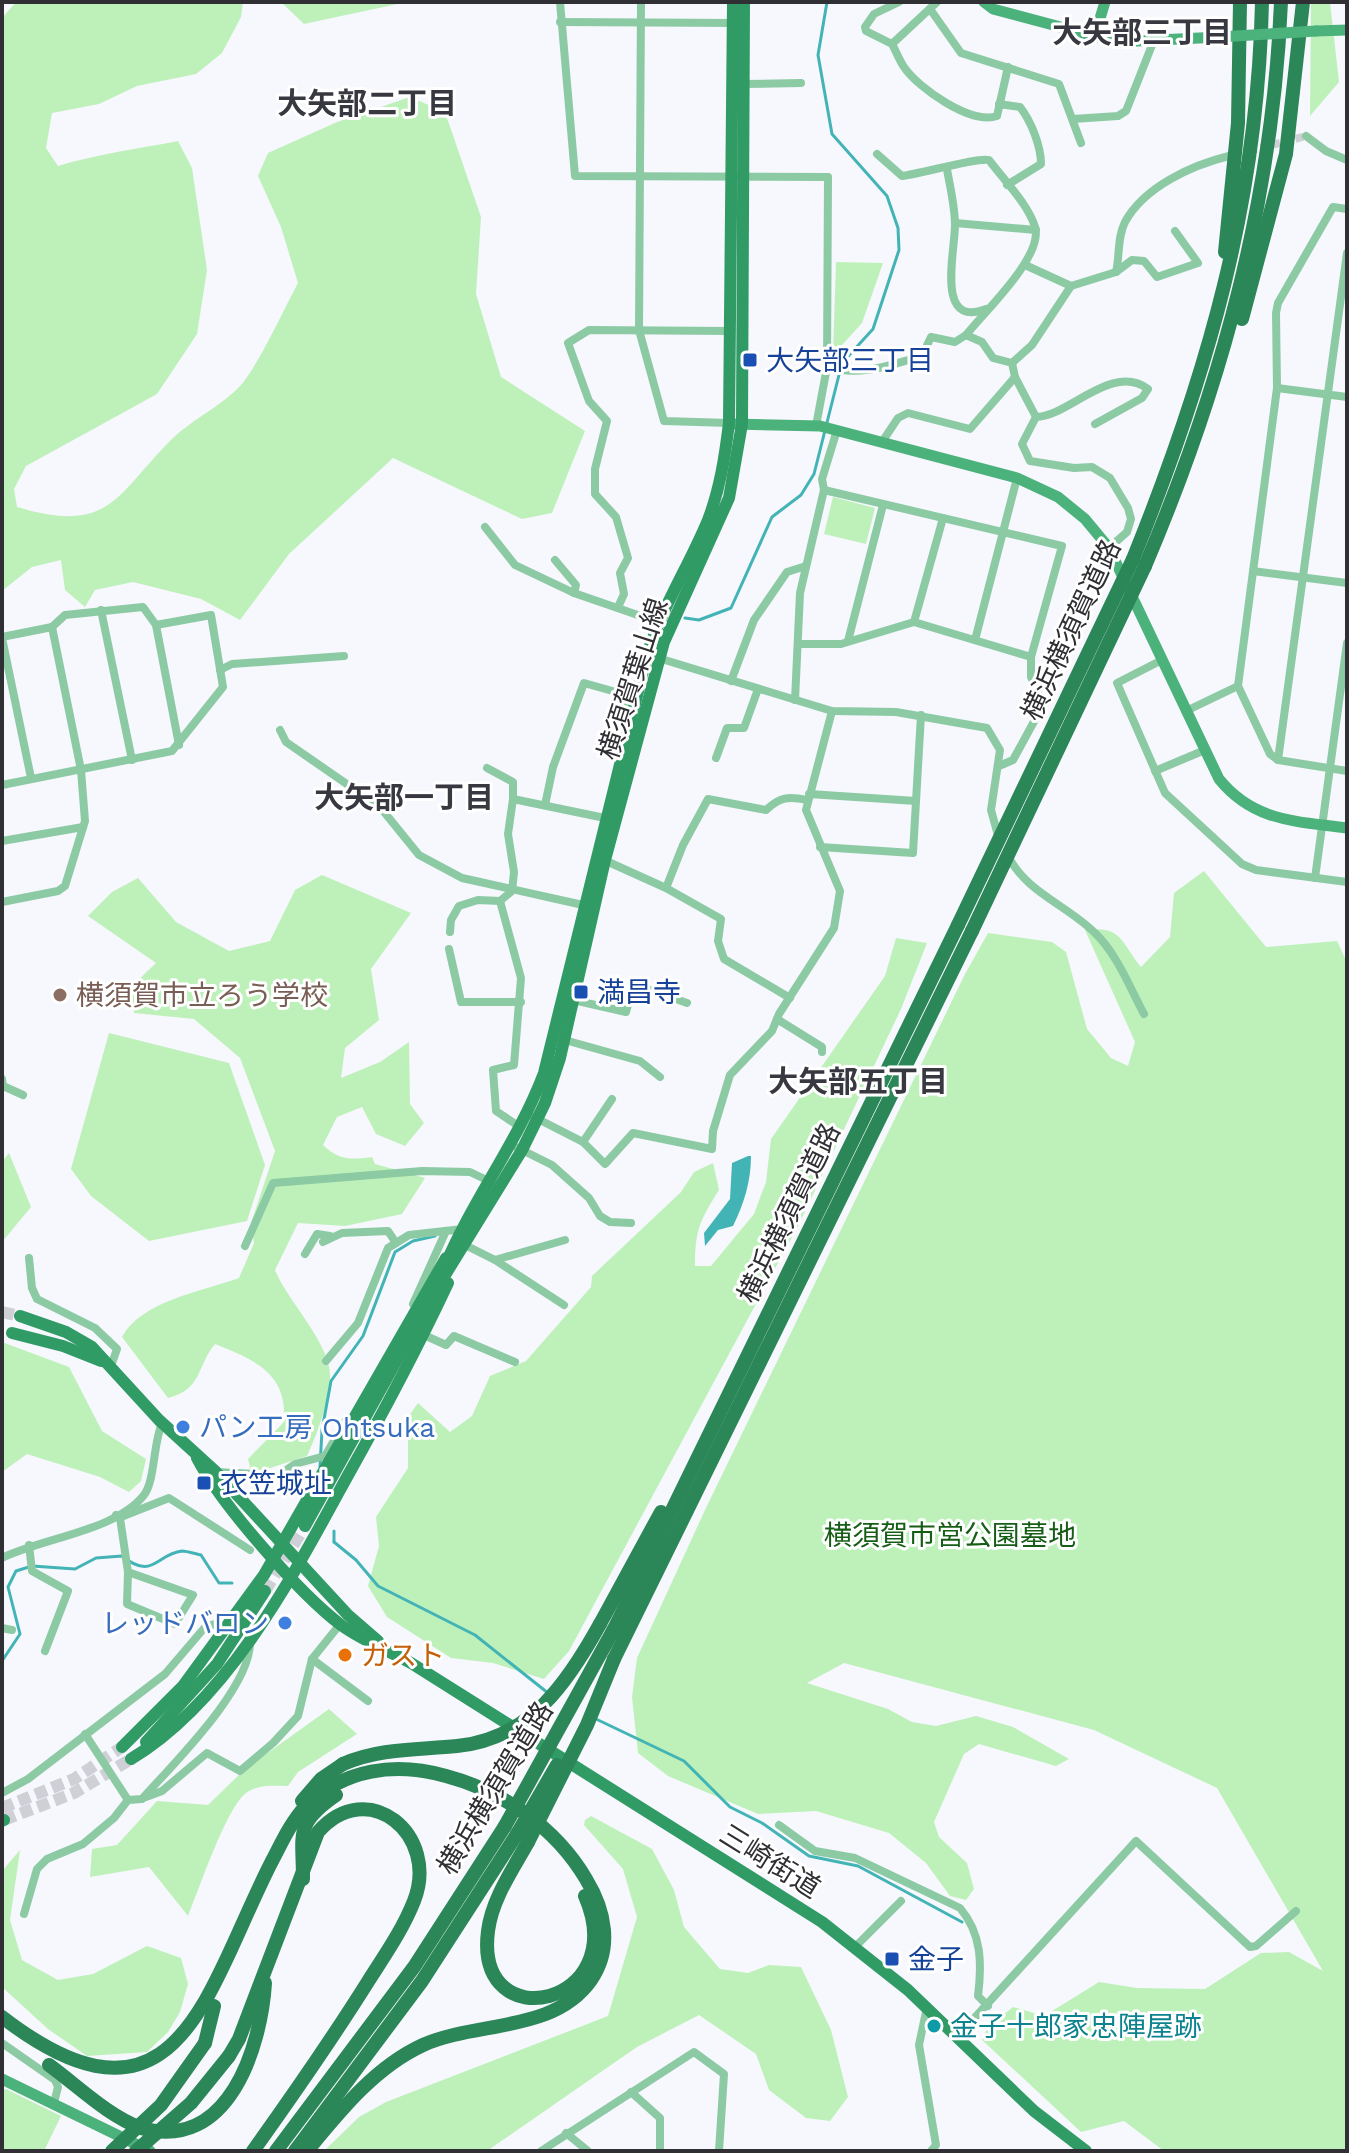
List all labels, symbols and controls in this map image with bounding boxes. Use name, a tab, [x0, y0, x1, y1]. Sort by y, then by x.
district label: 大矢部三丁目	[1052, 15, 1232, 50]
district label: 大矢部二丁目	[277, 86, 457, 121]
place label: 大矢部三丁目	[766, 344, 934, 377]
marker: 大矢部三丁目	[741, 351, 759, 369]
street label: 横浜横須賀道路	[1015, 534, 1127, 726]
street label: 横須賀葉山線	[591, 594, 675, 764]
district label: 大矢部一丁目	[314, 780, 494, 815]
place label: 満昌寺	[597, 976, 681, 1009]
place label: 横須賀市立ろう学校	[76, 979, 328, 1012]
marker: 満昌寺	[572, 983, 590, 1001]
marker: 横須賀市立ろう学校	[51, 986, 69, 1004]
district label: 大矢部五丁目	[768, 1064, 948, 1099]
street label: 横浜横須賀道路	[731, 1118, 847, 1308]
place label: パン工房 Ohtsuka	[199, 1411, 435, 1444]
marker: パン工房 Ohtsuka	[174, 1418, 192, 1436]
place label: 衣笠城址	[220, 1467, 332, 1500]
marker: 衣笠城址	[195, 1474, 213, 1492]
park label: 横須賀市営公園墓地	[824, 1519, 1076, 1552]
place label: レッドバロン	[101, 1607, 269, 1640]
marker: レッドバロン	[276, 1614, 294, 1632]
place label: ガスト	[361, 1639, 445, 1672]
marker: ガスト	[336, 1646, 354, 1664]
street label: 横浜横須賀道路	[430, 1695, 560, 1881]
street label: 三崎街道	[714, 1817, 826, 1905]
place label: 金子	[908, 1943, 964, 1976]
marker: 金子	[883, 1950, 901, 1968]
place label: 金子十郎家忠陣屋跡	[950, 2010, 1202, 2043]
marker: 金子十郎家忠陣屋跡	[925, 2017, 943, 2035]

